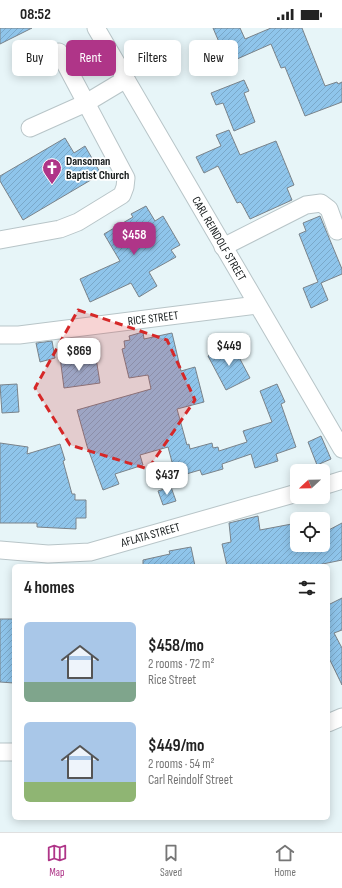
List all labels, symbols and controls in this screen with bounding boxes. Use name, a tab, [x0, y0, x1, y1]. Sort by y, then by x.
text: 08:52	[20, 5, 51, 24]
chip: Buy	[12, 40, 58, 76]
chip: Rent	[66, 40, 116, 76]
chip: Filters	[124, 40, 181, 76]
chip: New	[189, 40, 238, 76]
place label: Dansoman Baptist Church	[66, 154, 129, 183]
church icon: Dansoman Baptist Church	[41, 157, 63, 185]
street label: CARL REINDOLF STREET	[188, 194, 249, 284]
pin: $458	[110, 222, 158, 256]
text: $458	[122, 227, 146, 243]
street label: RICE STREET	[127, 308, 179, 329]
pin: $449	[205, 333, 253, 367]
pin: $869	[55, 338, 103, 372]
text: $449	[217, 338, 241, 354]
text: $869	[66, 343, 92, 359]
pin: $437	[143, 462, 191, 496]
north arrow	[290, 464, 330, 504]
map controls	[290, 464, 330, 552]
text: $437	[155, 467, 179, 483]
button: locate	[290, 512, 330, 552]
street label: AFLATA STREET	[118, 520, 182, 551]
icon: filters	[296, 577, 318, 599]
text: 4 homes	[24, 578, 75, 598]
text: $458/mo	[148, 636, 204, 656]
icon: home	[56, 638, 104, 686]
text: 2 rooms · 72 m²	[148, 656, 214, 672]
text: Rice Street	[148, 672, 196, 688]
text: $449/mo	[148, 736, 204, 756]
icon: home	[56, 738, 104, 786]
text: 2 rooms · 54 m²	[148, 756, 215, 772]
text: Carl Reindolf Street	[148, 772, 233, 788]
tab: Map	[46, 842, 68, 879]
tab: Saved	[160, 842, 182, 879]
tab: Home	[274, 842, 296, 879]

